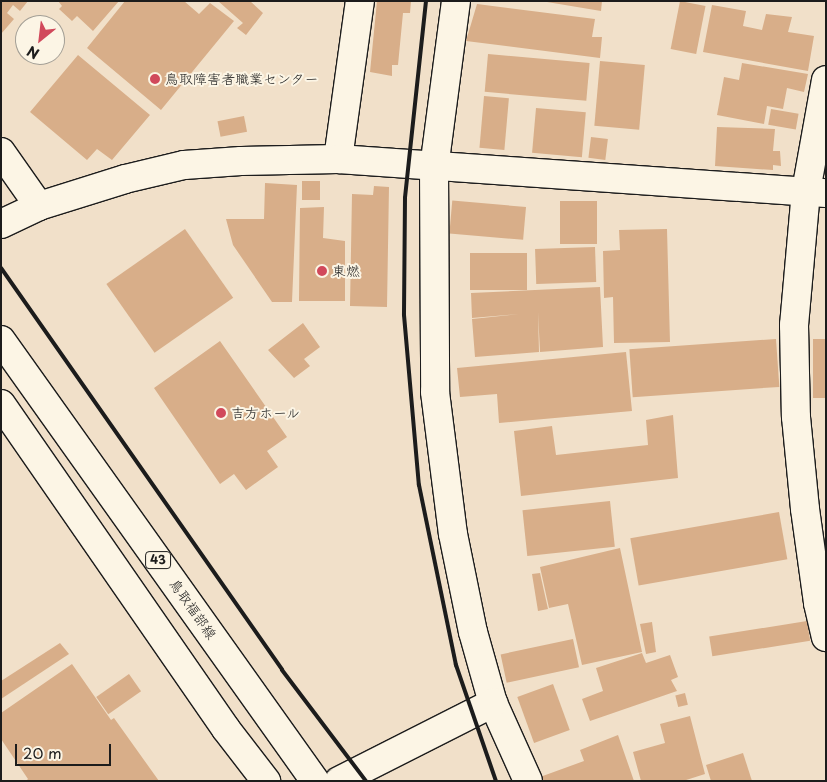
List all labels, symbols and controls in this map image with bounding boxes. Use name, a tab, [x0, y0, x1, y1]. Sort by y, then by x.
north arrow	[15, 15, 65, 65]
text: N	[23, 41, 43, 65]
place label: 鳥取障害者職業センター	[165, 71, 319, 87]
marker: 鳥取障害者職業センター	[149, 73, 161, 85]
place label: 東燃	[332, 263, 360, 279]
marker: 東燃	[316, 265, 328, 277]
place label: 吉方ホール	[231, 405, 301, 421]
marker: 吉方ホール	[215, 407, 227, 419]
road number: 43	[144, 550, 172, 570]
street label: 鳥取福部線	[166, 576, 220, 642]
scale bar	[18, 734, 114, 766]
text: 20 m	[23, 741, 62, 764]

